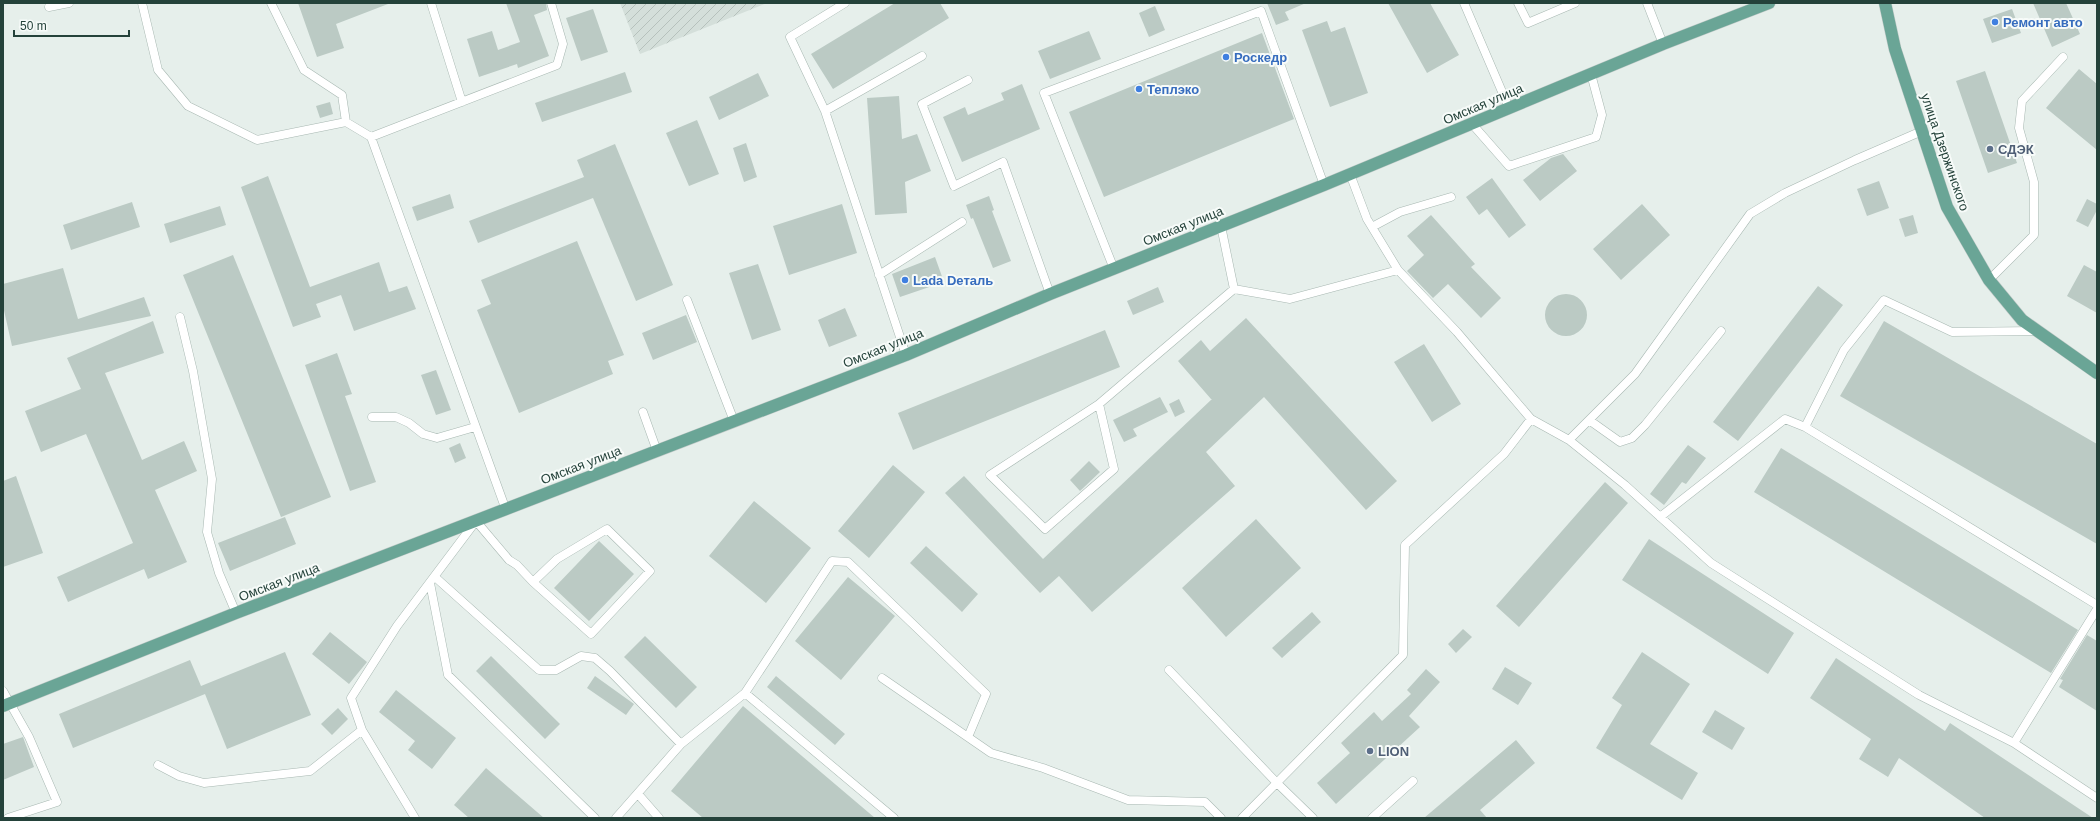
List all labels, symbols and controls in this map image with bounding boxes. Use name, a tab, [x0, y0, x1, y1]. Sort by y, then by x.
scale bar	[14, 12, 129, 38]
place label: Ремонт авто	[2003, 15, 2083, 30]
marker: Ремонт авто	[1990, 17, 2000, 27]
text: 50 m	[20, 19, 47, 33]
place label: Роскедр	[1234, 50, 1287, 65]
marker: Роскедр	[1221, 52, 1231, 62]
street label: Омская улица	[1441, 80, 1526, 128]
place label: Теплэко	[1147, 82, 1199, 97]
marker: Теплэко	[1134, 84, 1144, 94]
street label: улица Дзержинского	[1918, 91, 1972, 213]
place label: СДЭК	[1998, 142, 2034, 157]
marker: СДЭК	[1985, 144, 1995, 154]
street label: Омская улица	[1141, 203, 1226, 249]
place label: Lada Dеталь	[913, 273, 993, 288]
marker: Lada Dеталь	[900, 275, 910, 285]
street label: Омская улица	[841, 325, 926, 371]
street label: Омская улица	[539, 442, 624, 487]
street label: Омская улица	[237, 559, 322, 604]
place label: LION	[1378, 744, 1409, 759]
marker: LION	[1365, 746, 1375, 756]

